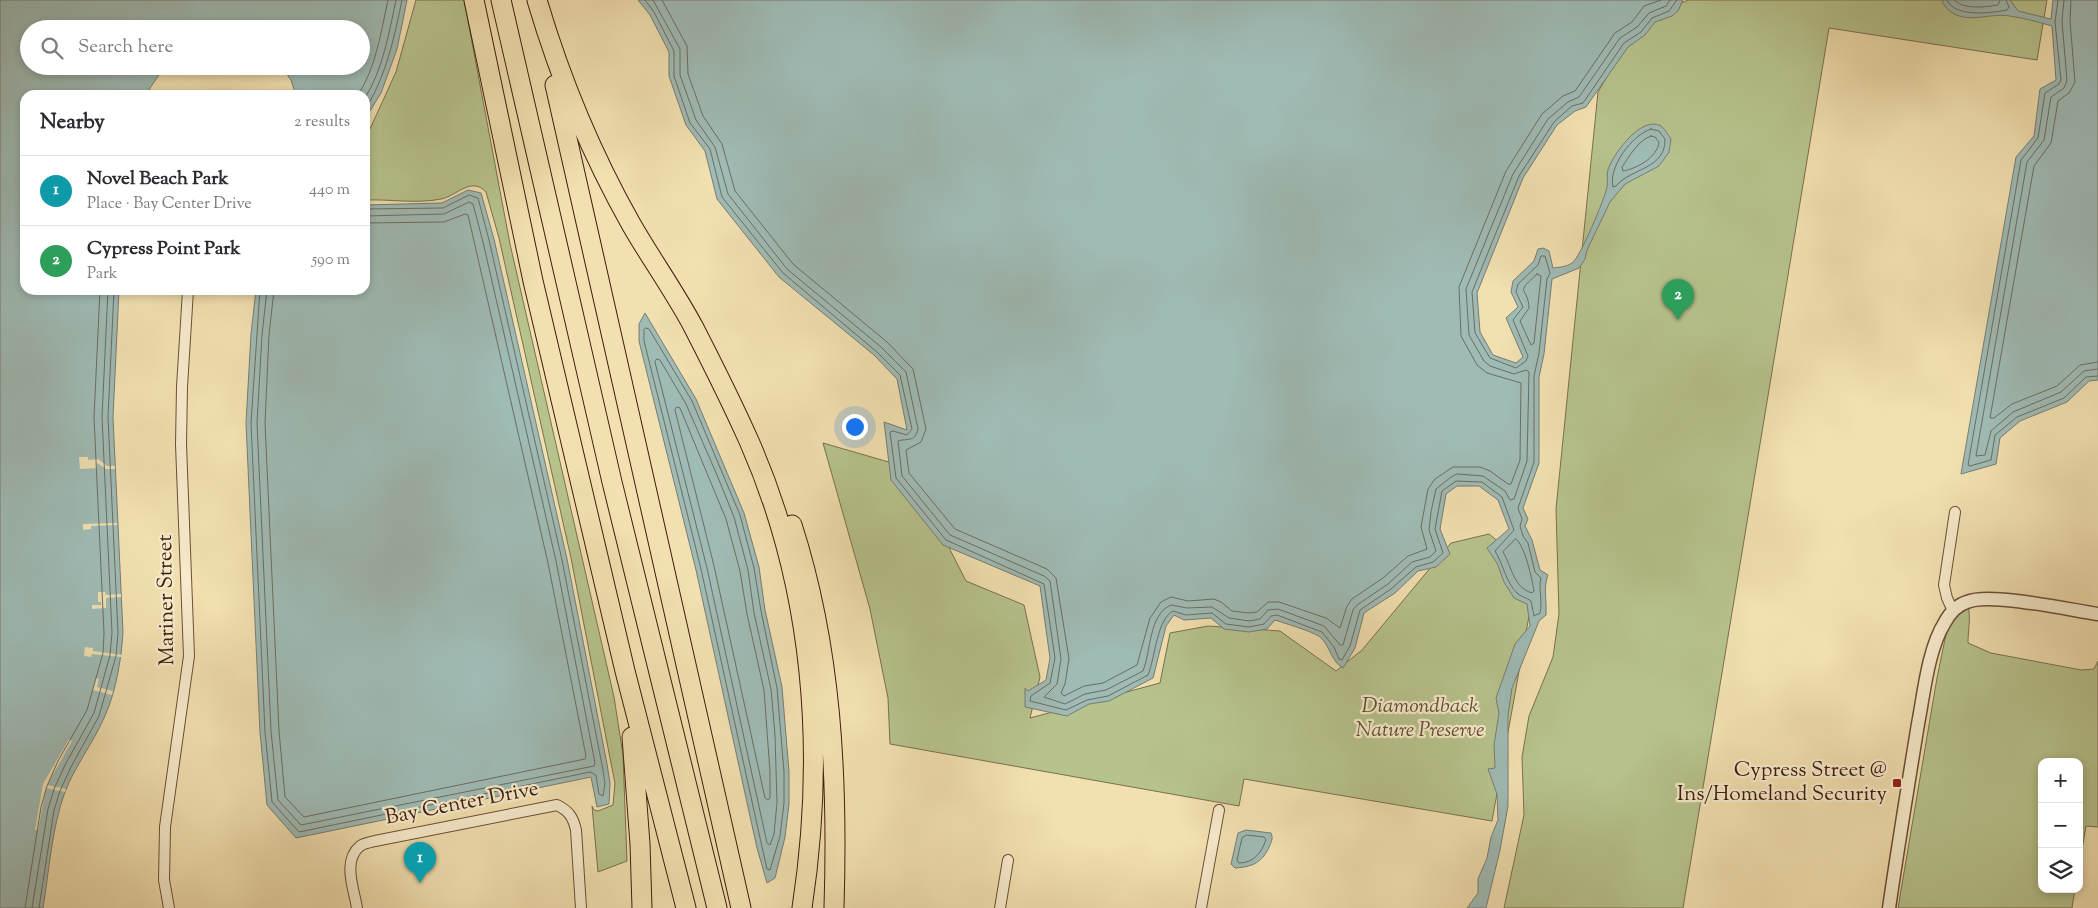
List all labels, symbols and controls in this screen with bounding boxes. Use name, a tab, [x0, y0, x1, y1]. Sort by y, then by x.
search box	[20, 20, 370, 75]
icon: search	[38, 34, 66, 62]
text: Search here	[78, 34, 173, 61]
text: Nearby	[40, 108, 105, 138]
text: 2 results	[294, 111, 350, 134]
text: Novel Beach Park	[87, 166, 229, 193]
text: 1	[53, 179, 59, 202]
text: 440 m	[309, 179, 350, 202]
text: Place · Bay Center Drive	[87, 193, 252, 216]
text: Cypress Point Park	[87, 236, 241, 263]
text: 2	[52, 249, 60, 272]
text: 590 m	[312, 249, 350, 272]
text: Park	[87, 263, 118, 286]
pin: 2	[1662, 279, 1694, 320]
your location	[842, 414, 868, 440]
street label: Mariner Street	[151, 534, 183, 666]
park label: Diamondback Nature Preserve	[1356, 692, 1484, 746]
place label: Cypress Street @ Ins/Homeland Security	[1677, 756, 1888, 810]
map controls	[2038, 758, 2083, 893]
button: +	[2038, 758, 2083, 803]
street label: Bay Center Drive	[383, 774, 541, 834]
marker: Cypress Street @ Ins/Homeland Security	[1891, 777, 1903, 789]
button: −	[2038, 803, 2083, 848]
pin: 1	[404, 842, 436, 883]
button: layers	[2038, 848, 2083, 893]

